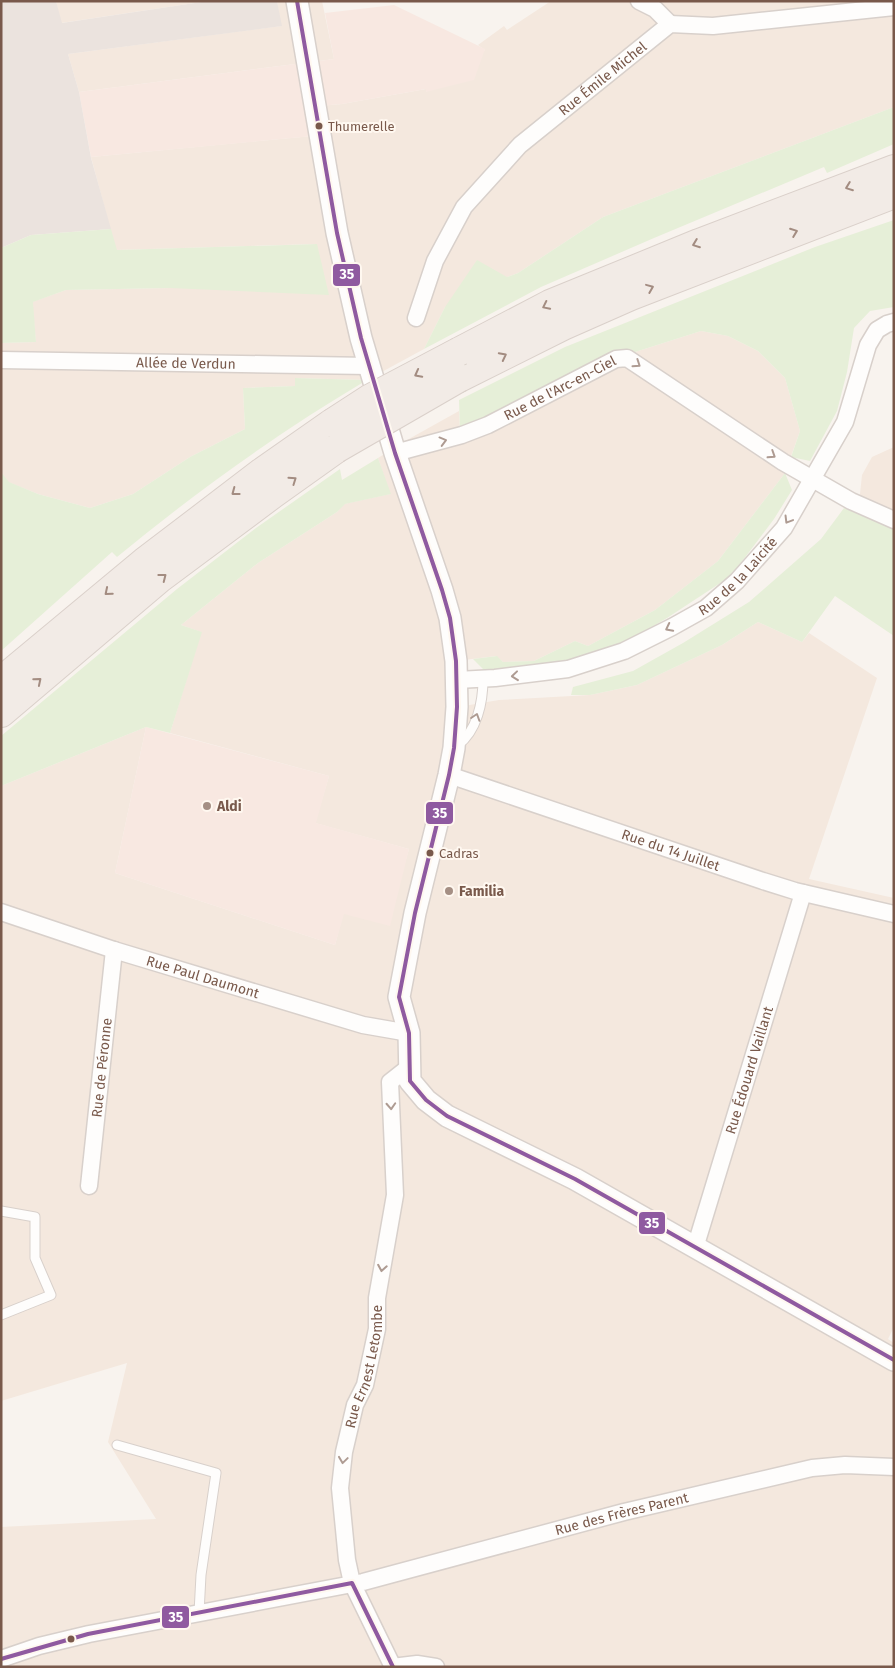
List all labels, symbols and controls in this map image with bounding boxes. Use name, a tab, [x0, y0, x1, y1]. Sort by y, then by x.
street label: Rue Émile Michel	[555, 38, 650, 119]
place label: Thumerelle	[328, 119, 394, 134]
marker: Thumerelle	[314, 121, 324, 131]
one-way arrow	[845, 181, 853, 191]
one-way arrow	[789, 228, 798, 238]
one-way arrow	[693, 238, 701, 248]
line badge: 35	[332, 263, 361, 287]
text: 35	[339, 266, 355, 283]
one-way arrow	[645, 284, 654, 294]
one-way arrow	[542, 300, 551, 310]
one-way arrow	[498, 352, 507, 362]
street label: Rue de l'Arc-en-Ciel	[501, 352, 619, 424]
street label: Allée de Verdun	[136, 354, 236, 373]
one-way arrow	[631, 358, 641, 367]
one-way arrow	[414, 367, 423, 377]
one-way arrow	[438, 436, 446, 446]
one-way arrow	[766, 449, 775, 458]
one-way arrow	[287, 477, 297, 486]
one-way arrow	[232, 486, 241, 495]
one-way arrow	[784, 515, 794, 524]
street label: Rue de la Laicité	[696, 534, 781, 619]
one-way arrow	[157, 574, 166, 582]
one-way arrow	[104, 587, 113, 596]
one-way arrow	[666, 622, 675, 632]
one-way arrow	[511, 670, 519, 681]
one-way arrow	[33, 678, 42, 687]
one-way arrow	[471, 714, 481, 722]
place label: Aldi	[216, 798, 242, 815]
marker: Aldi	[201, 800, 213, 812]
line badge: 35	[425, 801, 454, 825]
text: 35	[432, 805, 448, 822]
street label: Rue du 14 Juillet	[619, 826, 723, 875]
place label: Cadras	[439, 846, 479, 861]
marker: Cadras	[425, 848, 435, 858]
place label: Familia	[459, 883, 505, 900]
marker: Familia	[443, 885, 455, 897]
street label: Rue Paul Daumont	[144, 952, 262, 1003]
street label: Rue Édouard Vaillant	[722, 1003, 777, 1136]
street label: Rue de Péronne	[88, 1017, 116, 1119]
one-way arrow	[386, 1102, 397, 1110]
line badge: 35	[638, 1211, 666, 1235]
text: 35	[644, 1215, 660, 1232]
one-way arrow	[378, 1263, 388, 1272]
street label: Rue Ernest Letombe	[342, 1305, 386, 1430]
one-way arrow	[339, 1456, 349, 1464]
street label: Rue des Frères Parent	[553, 1489, 691, 1539]
line badge: 35	[161, 1605, 190, 1629]
text: 35	[168, 1609, 184, 1626]
unlabelled marker	[66, 1634, 76, 1644]

